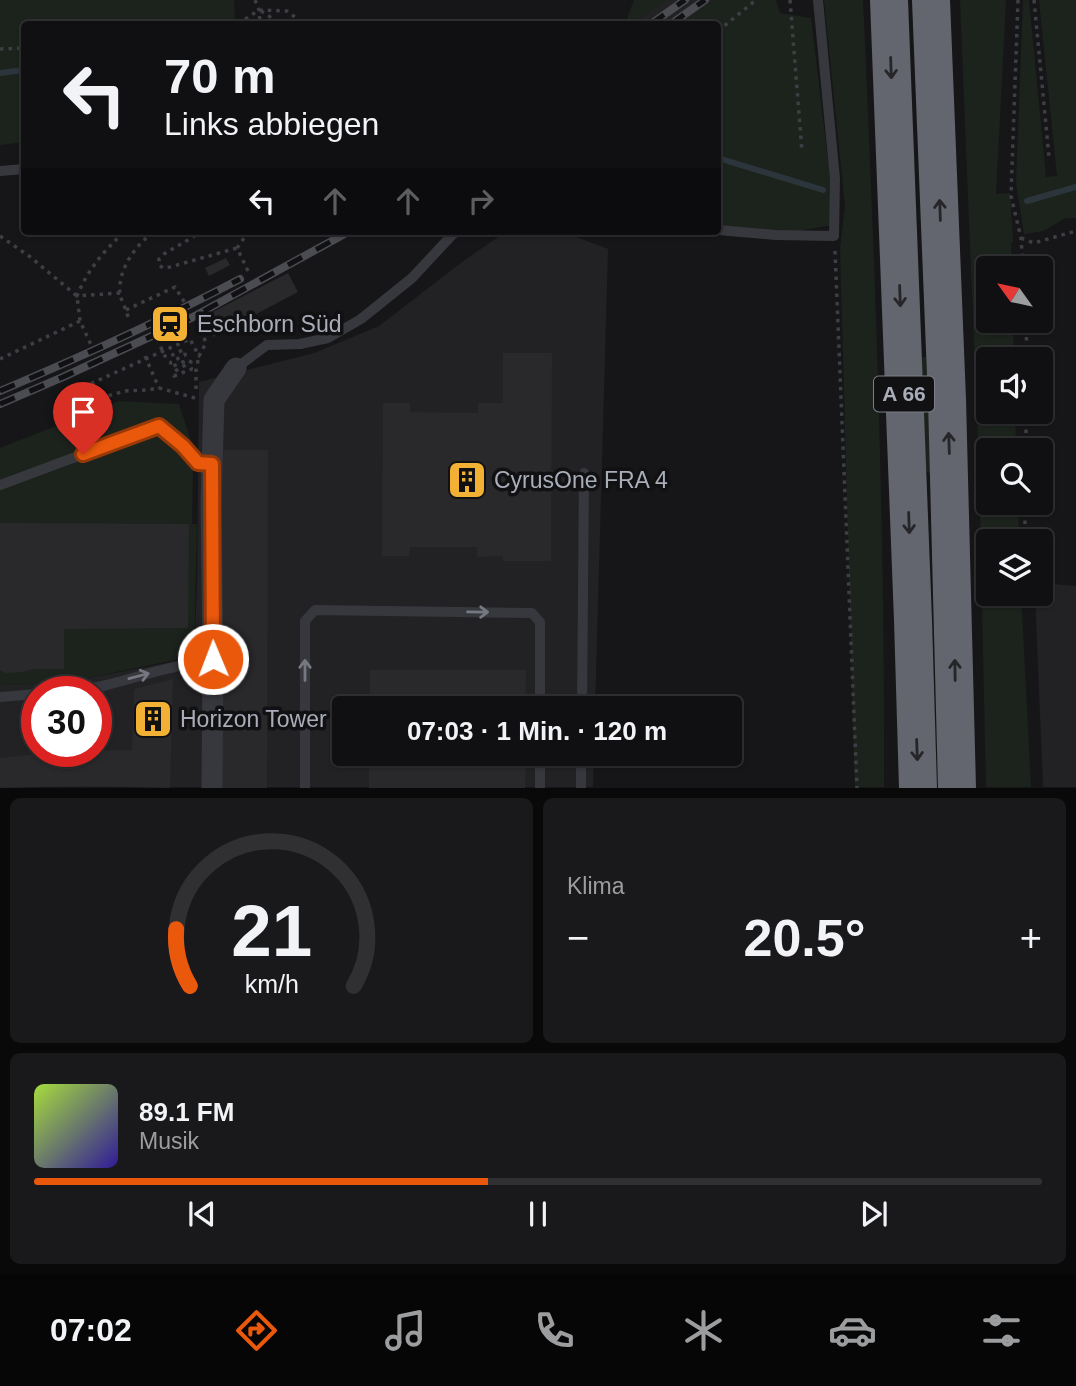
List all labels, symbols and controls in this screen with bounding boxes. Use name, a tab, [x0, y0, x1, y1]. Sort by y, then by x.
icon: left	[49, 49, 140, 140]
text: 70 m	[164, 49, 276, 103]
one-way arrow	[885, 56, 898, 79]
text: Links abbiegen	[164, 106, 379, 142]
icon: left	[243, 182, 281, 220]
icon: ahead	[316, 182, 354, 220]
icon: ahead	[389, 182, 427, 220]
icon: right	[462, 182, 500, 220]
one-way arrow	[933, 198, 946, 221]
north arrow	[976, 256, 1054, 332]
map controls	[976, 256, 1053, 606]
one-way arrow	[894, 284, 907, 307]
station icon: Eschborn Süd	[149, 303, 191, 345]
place label: Eschborn Süd	[197, 311, 341, 337]
button: sound	[976, 347, 1053, 424]
road number: A 66	[874, 376, 934, 412]
pin	[53, 382, 113, 454]
icon: arrive	[64, 393, 102, 431]
one-way arrow	[942, 432, 955, 455]
button: search	[976, 438, 1053, 515]
building icon: CyrusOne FRA 4	[446, 459, 488, 501]
place label: CyrusOne FRA 4	[494, 467, 668, 493]
one-way arrow	[903, 511, 916, 534]
button: layers	[976, 529, 1053, 606]
one-way arrow	[467, 605, 490, 619]
position arrow	[176, 622, 250, 696]
one-way arrow	[298, 659, 312, 682]
one-way arrow	[948, 659, 962, 682]
one-way arrow	[128, 669, 150, 682]
speed limit sign: 30	[21, 676, 112, 767]
building icon: Horizon Tower	[132, 698, 174, 740]
place label: Horizon Tower	[180, 706, 327, 732]
text: 07:03 · 1 Min. · 120 m	[407, 716, 667, 746]
one-way arrow	[910, 738, 923, 761]
text: Klima	[567, 873, 625, 899]
text: 21	[231, 891, 312, 972]
text: 20.5°	[743, 909, 866, 967]
text: −	[567, 917, 589, 959]
text: +	[1020, 917, 1042, 959]
text: km/h	[244, 970, 299, 998]
text: 89.1 FM	[139, 1097, 234, 1127]
text: Musik	[139, 1128, 199, 1154]
icon: previous	[183, 1195, 221, 1233]
icon: pause	[519, 1195, 557, 1233]
icon: next	[855, 1195, 893, 1233]
icon: directions	[232, 1306, 281, 1355]
icon: music	[381, 1306, 430, 1355]
icon: phone	[530, 1306, 579, 1355]
icon: climate	[679, 1306, 728, 1355]
icon: car	[828, 1306, 877, 1355]
icon: filters	[977, 1306, 1026, 1355]
text: 07:02	[50, 1312, 132, 1348]

